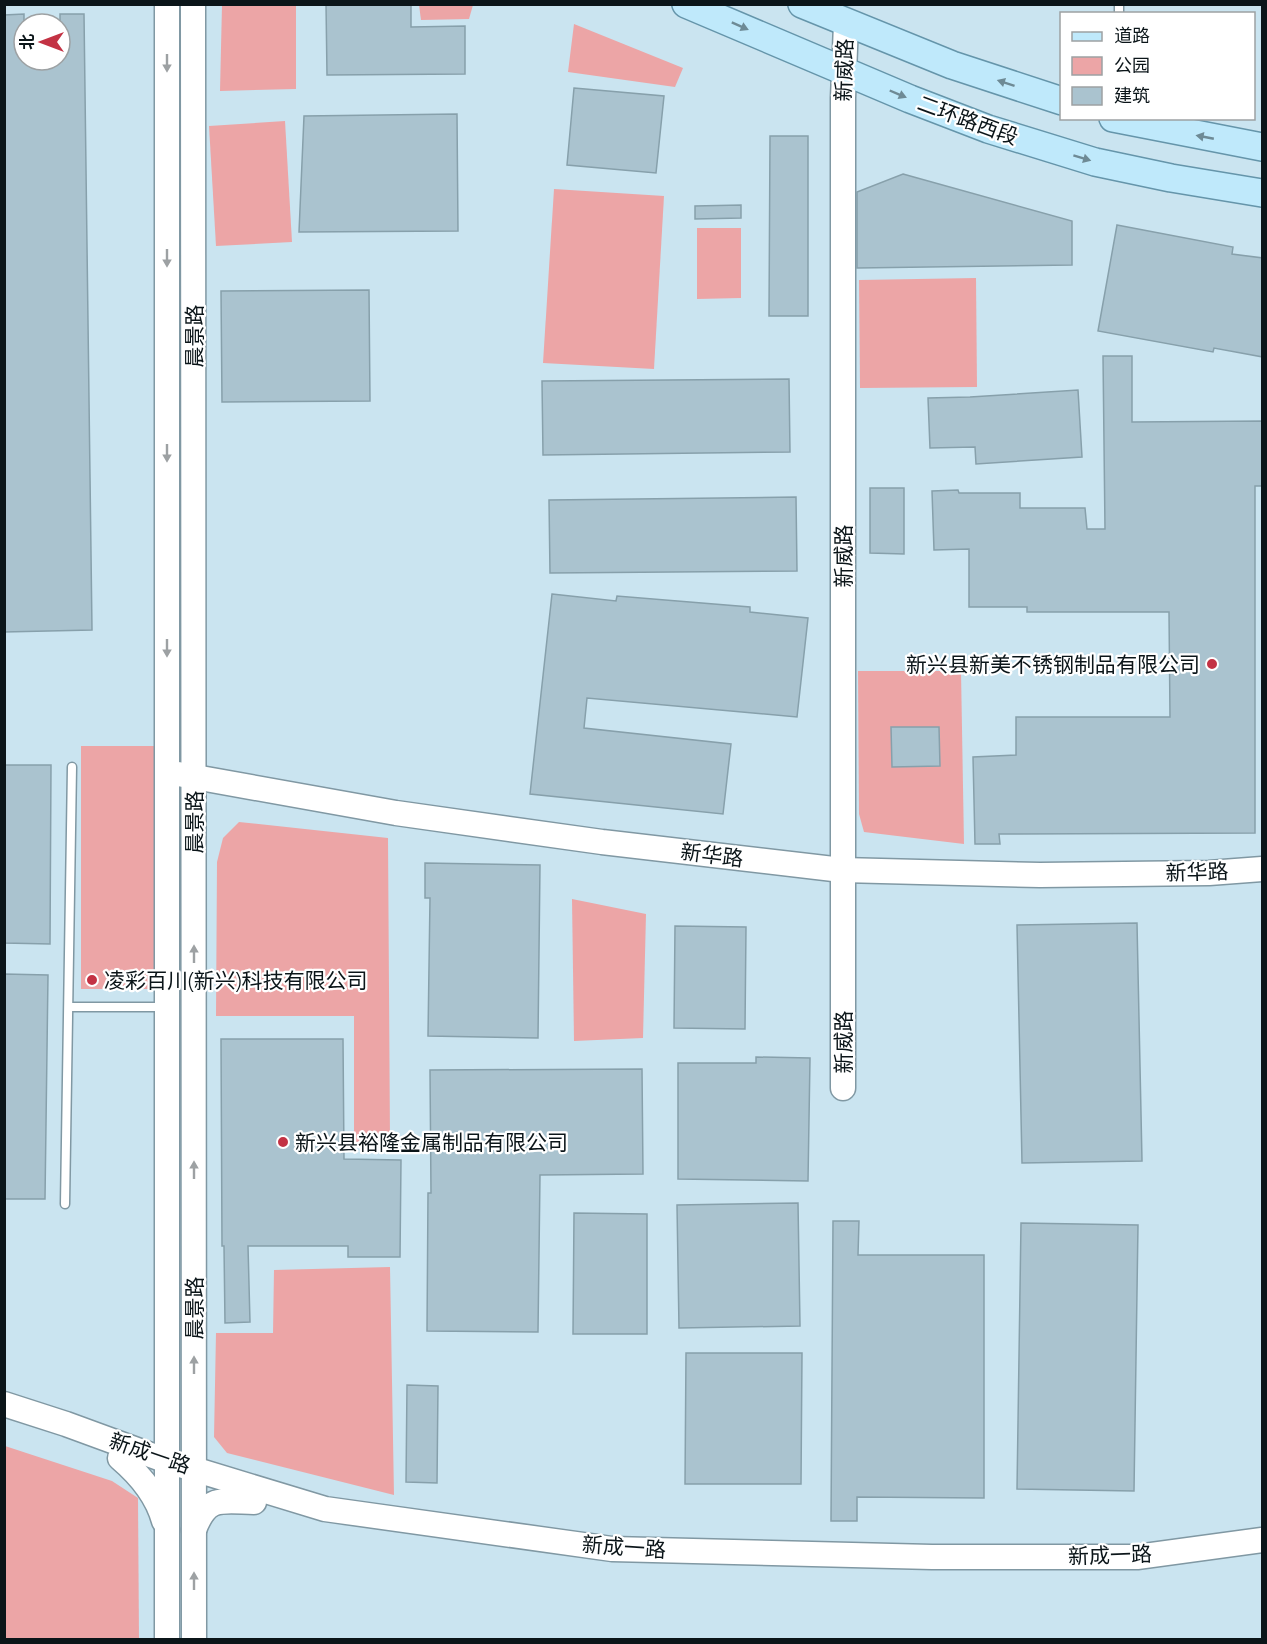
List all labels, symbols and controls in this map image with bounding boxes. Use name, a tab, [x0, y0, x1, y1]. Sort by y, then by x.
north arrow	[12, 12, 72, 72]
legend	[1060, 12, 1255, 120]
one-way arrow	[732, 21, 750, 31]
text: 道路	[1114, 25, 1150, 47]
text: 北	[18, 34, 37, 50]
street label: 新威路	[830, 38, 858, 102]
one-way arrow	[162, 54, 172, 73]
text: 公园	[1114, 55, 1150, 77]
one-way arrow	[997, 78, 1015, 87]
text: 建筑	[1114, 85, 1150, 107]
one-way arrow	[889, 89, 907, 99]
street label: 二环路西段	[914, 90, 1022, 150]
one-way arrow	[1195, 132, 1214, 141]
one-way arrow	[1073, 154, 1091, 163]
one-way arrow	[162, 248, 172, 267]
street label: 晨景路	[182, 305, 207, 368]
one-way arrow	[162, 443, 172, 462]
street label: 新威路	[831, 525, 856, 588]
one-way arrow	[162, 638, 172, 657]
place label: 新兴县新美不锈钢制品有限公司	[906, 652, 1200, 677]
marker: 新兴县新美不锈钢制品有限公司	[1205, 657, 1219, 671]
street label: 晨景路	[182, 791, 207, 854]
street label: 新华路	[679, 839, 745, 871]
street label: 新华路	[1165, 858, 1229, 886]
one-way arrow	[189, 945, 199, 964]
place label: 凌彩百川(新兴)科技有限公司	[104, 968, 368, 993]
marker: 凌彩百川(新兴)科技有限公司	[85, 973, 99, 987]
street label: 新威路	[831, 1011, 856, 1074]
place label: 新兴县裕隆金属制品有限公司	[295, 1130, 568, 1155]
marker: 新兴县裕隆金属制品有限公司	[276, 1135, 290, 1149]
one-way arrow	[189, 1161, 199, 1180]
street label: 晨景路	[182, 1277, 207, 1340]
one-way arrow	[189, 1356, 199, 1375]
street label: 新成一路	[106, 1428, 194, 1478]
street label: 新成一路	[581, 1532, 667, 1562]
street label: 新成一路	[1068, 1541, 1152, 1569]
one-way arrow	[189, 1572, 199, 1591]

